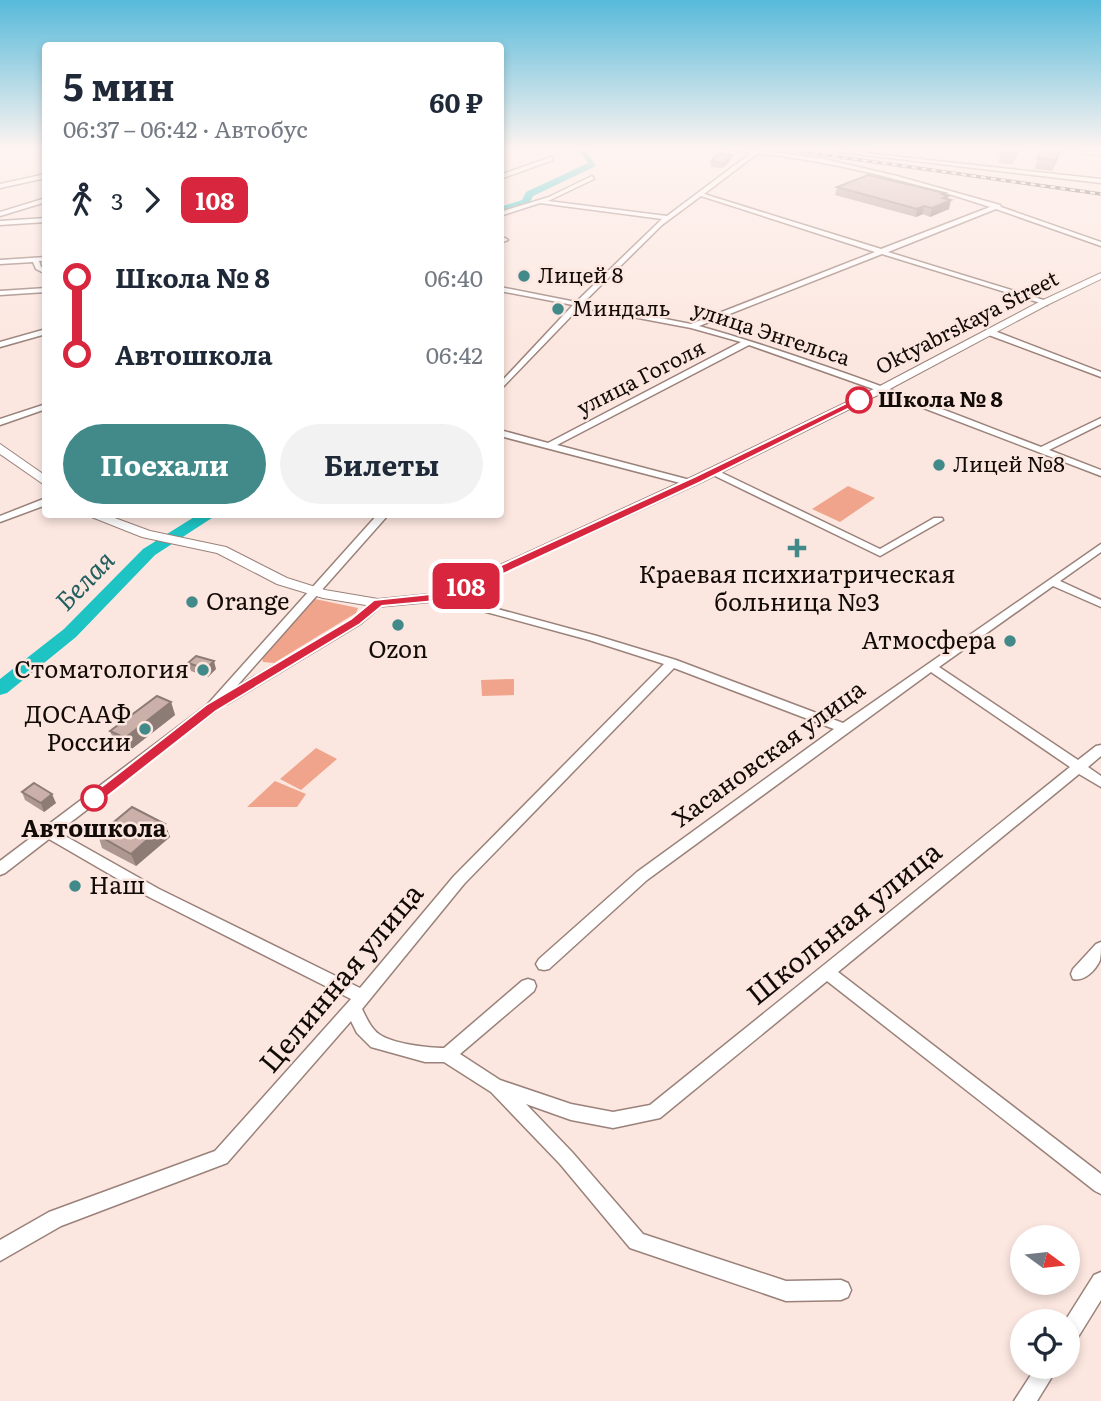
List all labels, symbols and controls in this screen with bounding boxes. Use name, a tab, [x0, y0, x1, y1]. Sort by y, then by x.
text: 5 мин	[63, 56, 175, 113]
text: 60 ₽	[429, 82, 483, 121]
text: 06:37 – 06:42 · Автобус	[63, 111, 308, 145]
icon: walk	[63, 181, 101, 219]
icon: forward	[133, 181, 171, 219]
text: 108	[195, 182, 234, 217]
text: 3	[111, 183, 123, 217]
text: Школа № 8	[115, 257, 270, 296]
place label: Лицей 8	[538, 258, 623, 289]
text: 06:40	[424, 260, 483, 294]
street label: Oktyabrskaya Street	[869, 261, 1063, 380]
marker: Лицей 8	[516, 268, 532, 284]
place label: Миндаль	[572, 291, 670, 322]
street label: улица Энгельса	[689, 292, 855, 372]
marker: Миндаль	[550, 301, 566, 317]
street label: улица Гоголя	[570, 330, 709, 421]
text: Автошкола	[115, 334, 273, 373]
text: 06:42	[426, 337, 483, 371]
place label: Школа № 8	[878, 382, 1003, 413]
marker: Школа № 8	[846, 387, 872, 413]
button: Поехали	[63, 424, 266, 504]
button: Билеты	[280, 424, 483, 504]
place label: Лицей №8	[953, 447, 1065, 478]
marker: Лицей №8	[931, 457, 947, 473]
marker: Краевая психиатрическая больница №3	[787, 538, 807, 558]
water label: Белая	[45, 540, 122, 618]
place label: Краевая психиатрическая больница №3	[639, 555, 955, 618]
line badge: 108	[426, 563, 506, 609]
text: 108	[447, 568, 485, 603]
place label: Orange	[206, 582, 290, 617]
marker: Orange	[184, 594, 200, 610]
marker: Ozon	[390, 617, 406, 633]
place label: Атмосфера	[862, 621, 996, 656]
place label: Ozon	[368, 630, 428, 665]
marker: Атмосфера	[1002, 633, 1018, 649]
place label: Стоматология	[14, 650, 189, 685]
marker: Стоматология	[195, 662, 211, 678]
street label: Хасановская улица	[664, 670, 871, 834]
place label: ДОСААФ России	[25, 695, 131, 758]
marker: ДОСААФ России	[137, 721, 153, 737]
marker: Автошкола	[81, 785, 107, 811]
place label: Автошкола	[21, 809, 167, 844]
street label: Школьная улица	[736, 830, 949, 1013]
place label: Наш	[89, 866, 145, 901]
street label: Целинная улица	[247, 873, 432, 1081]
marker: Наш	[67, 878, 83, 894]
north arrow	[1010, 1225, 1080, 1295]
map controls	[1010, 1225, 1080, 1379]
button: locate	[1010, 1309, 1080, 1379]

